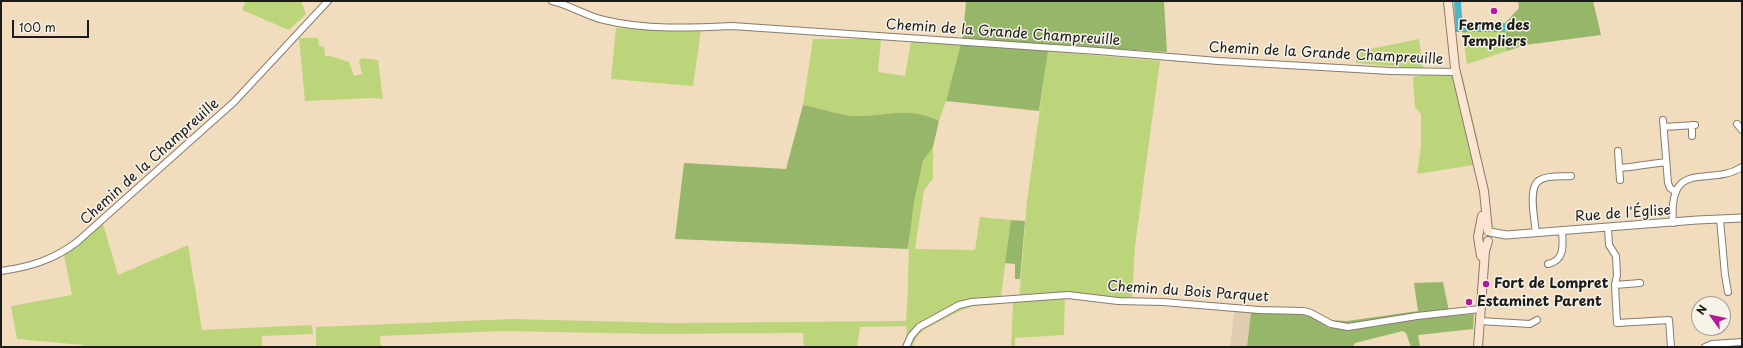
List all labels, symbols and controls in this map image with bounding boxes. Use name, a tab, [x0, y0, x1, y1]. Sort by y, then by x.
marker: Ferme des Templiers	[1489, 6, 1499, 16]
scale bar	[14, 12, 91, 38]
street label: Chemin de la Grande Champreuille	[885, 16, 1121, 50]
text: 100 m	[19, 18, 56, 36]
place label: Ferme des Templiers	[1459, 18, 1529, 50]
street label: Chemin de la Grande Champreuille	[1208, 39, 1444, 69]
street label: Chemin de la Champreuille	[77, 95, 223, 229]
street label: Rue de l'Église	[1574, 202, 1672, 226]
place label: Fort de Lompret	[1494, 276, 1608, 292]
street label: Chemin du Bois Parquet	[1107, 278, 1269, 306]
marker: Fort de Lompret	[1481, 279, 1491, 289]
place label: Estaminet Parent	[1477, 294, 1602, 310]
north arrow	[1691, 296, 1731, 336]
marker: Estaminet Parent	[1464, 297, 1474, 307]
text: N	[1692, 301, 1711, 318]

